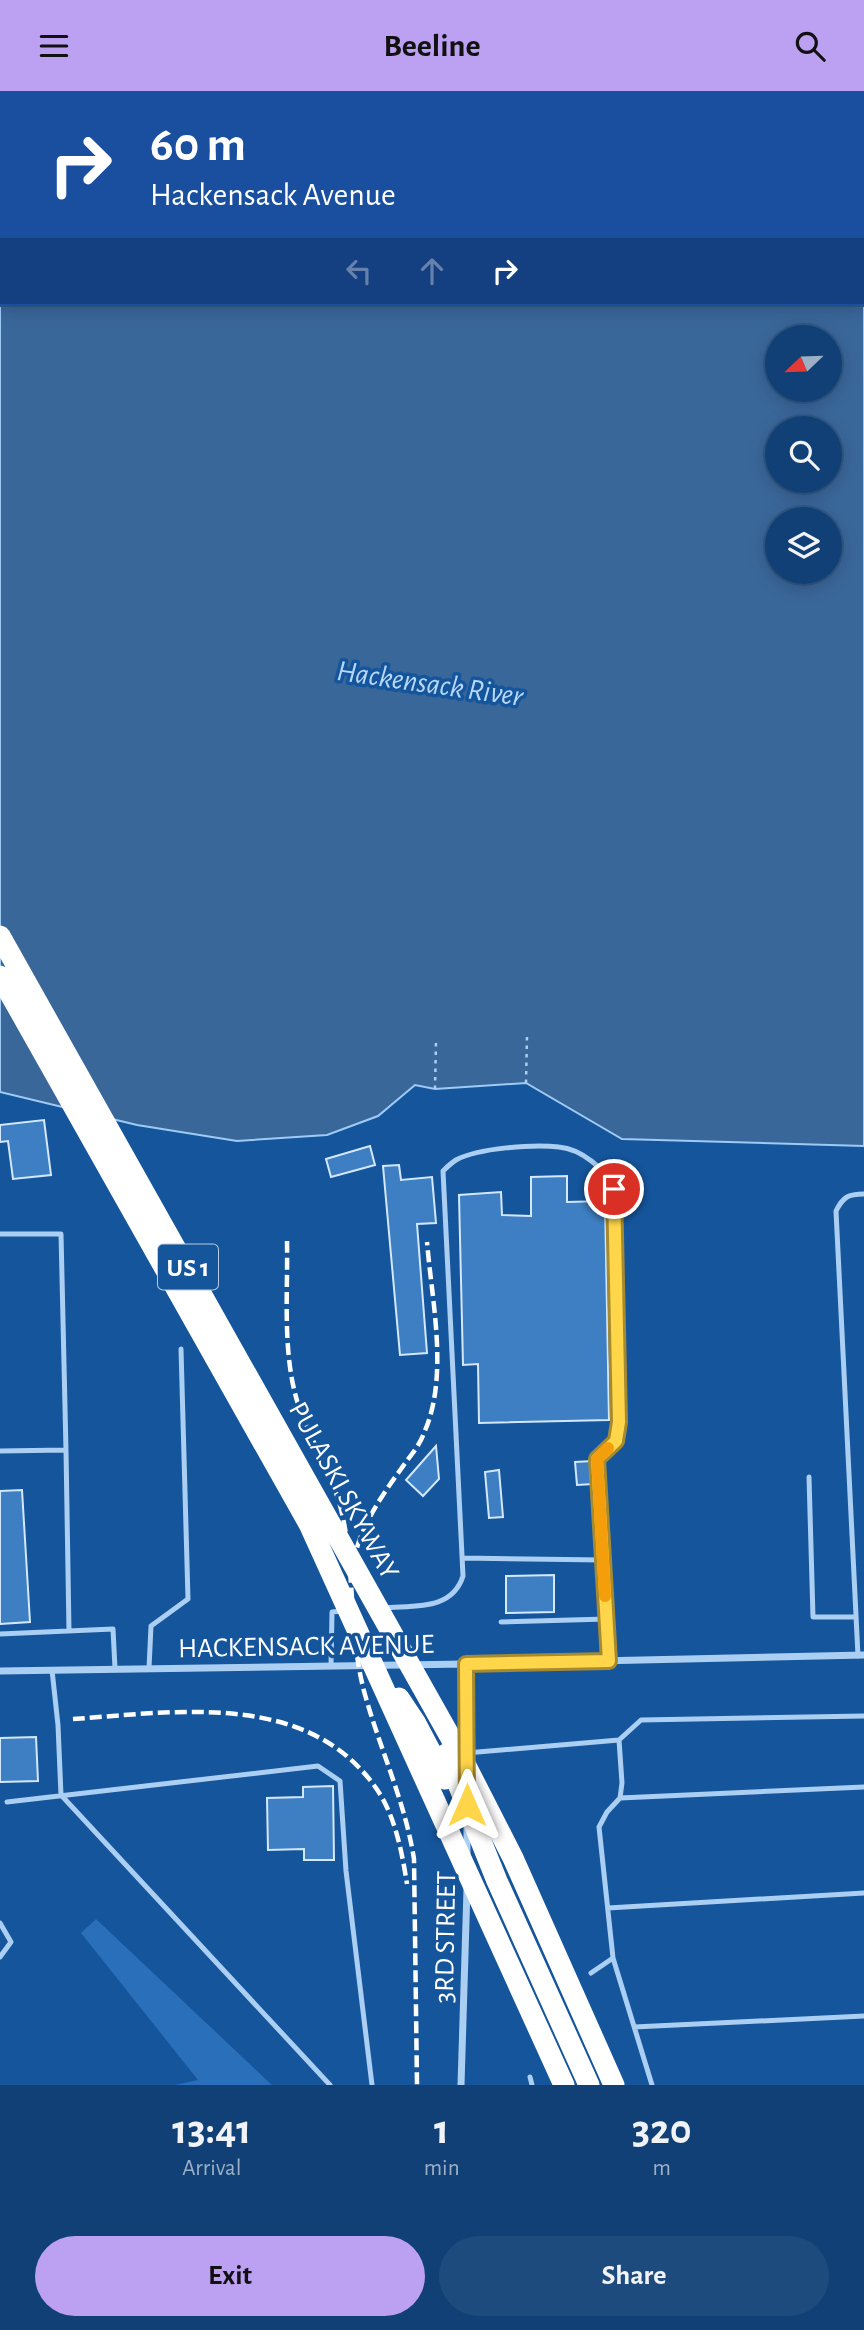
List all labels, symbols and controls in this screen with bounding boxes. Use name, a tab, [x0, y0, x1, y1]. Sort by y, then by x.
icon: menu	[35, 27, 73, 65]
icon: search	[791, 27, 829, 65]
text: Beeline	[383, 30, 481, 62]
icon: right	[35, 119, 126, 210]
text: 60 m	[150, 121, 246, 170]
text: Hackensack Avenue	[150, 179, 396, 211]
icon: left	[340, 252, 378, 290]
icon: ahead	[413, 252, 451, 290]
icon: right	[486, 252, 524, 290]
north arrow	[765, 325, 842, 403]
map controls	[765, 325, 842, 584]
button: search	[765, 416, 842, 493]
button: layers	[765, 507, 842, 584]
water label: Hackensack River	[335, 656, 526, 712]
pin	[584, 1159, 644, 1219]
icon: arrive	[595, 1170, 633, 1208]
road number: US 1	[158, 1245, 218, 1289]
street label: PULASKI SKYWAY	[283, 1398, 404, 1584]
street label: HACKENSACK AVENUE	[178, 1631, 434, 1663]
position arrow	[430, 1768, 504, 1842]
street label: 3RD STREET	[431, 1870, 461, 2004]
text: 13:41	[172, 2109, 251, 2151]
text: 1	[434, 2109, 449, 2151]
text: 320	[632, 2109, 692, 2151]
text: Arrival	[182, 2157, 241, 2180]
text: min	[424, 2157, 460, 2180]
text: m	[653, 2157, 671, 2180]
button: Exit	[35, 2236, 425, 2316]
button: Share	[439, 2236, 829, 2316]

